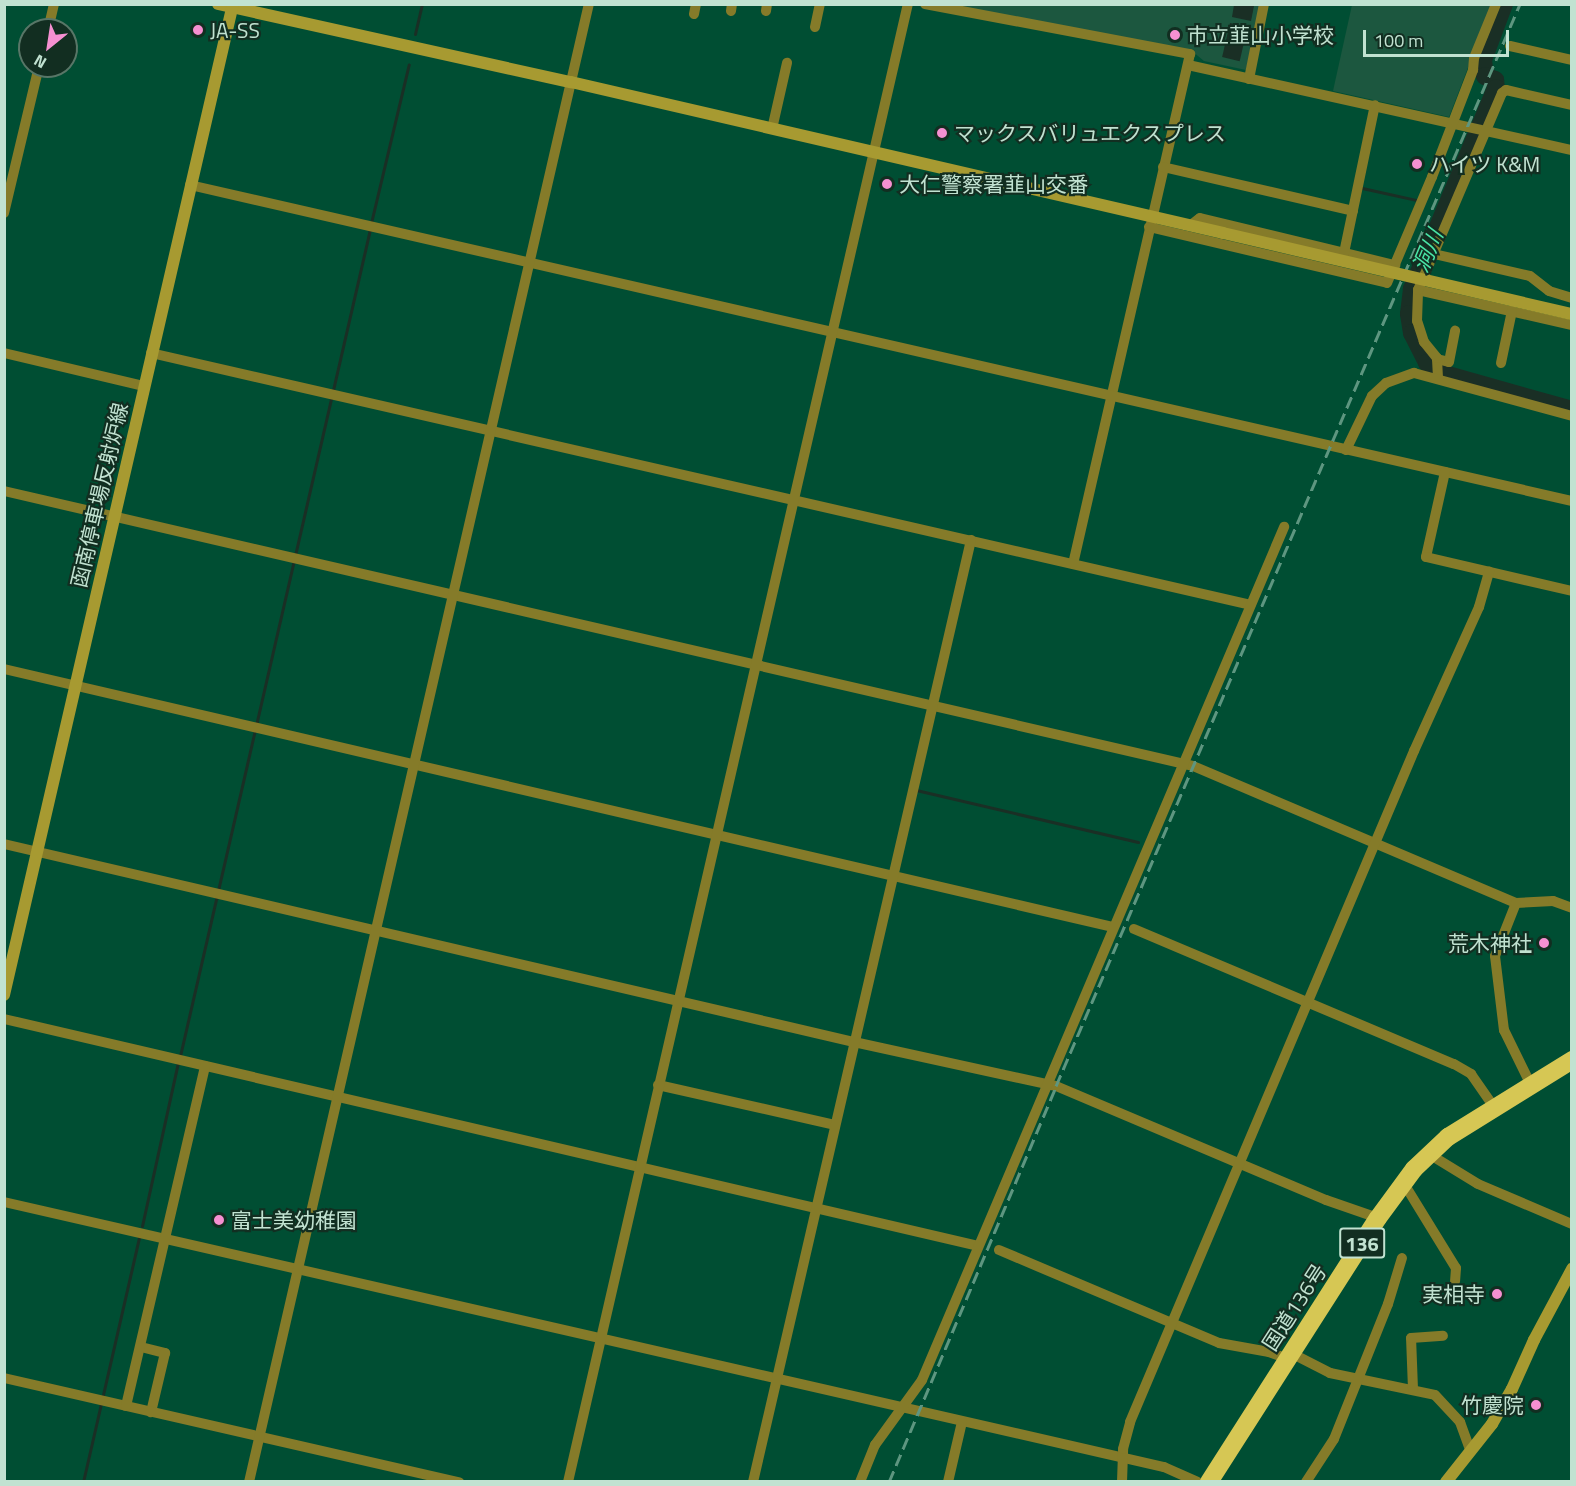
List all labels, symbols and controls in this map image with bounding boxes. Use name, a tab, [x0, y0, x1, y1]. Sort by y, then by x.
place label: JA-SS	[210, 17, 260, 43]
north arrow	[18, 18, 78, 78]
scale bar	[1366, 18, 1512, 56]
place label: 市立韮山小学校	[1187, 22, 1334, 48]
marker: JA-SS	[191, 23, 205, 37]
text: 100 m	[1374, 27, 1423, 54]
marker: 市立韮山小学校	[1168, 28, 1182, 42]
text: N	[29, 49, 51, 75]
place label: マックスバリュエクスプレス	[954, 120, 1227, 146]
marker: マックスバリュエクスプレス	[935, 126, 949, 140]
place label: ハイツ K&M	[1429, 151, 1541, 177]
marker: ハイツ K&M	[1410, 157, 1424, 171]
place label: 大仁警察署韮山交番	[899, 171, 1088, 197]
marker: 大仁警察署韮山交番	[880, 177, 894, 191]
water label: 洞川	[1407, 226, 1449, 276]
street label: 函南停車場反射炉線	[65, 400, 133, 590]
place label: 荒木神社	[1448, 930, 1532, 956]
marker: 荒木神社	[1537, 936, 1551, 950]
place label: 富士美幼稚園	[231, 1207, 357, 1233]
marker: 富士美幼稚園	[212, 1213, 226, 1227]
road number: 136	[1338, 1226, 1386, 1260]
street label: 国道136号	[1257, 1259, 1331, 1355]
place label: 実相寺	[1422, 1281, 1485, 1307]
marker: 実相寺	[1490, 1287, 1504, 1301]
place label: 竹慶院	[1461, 1392, 1524, 1418]
marker: 竹慶院	[1529, 1398, 1543, 1412]

